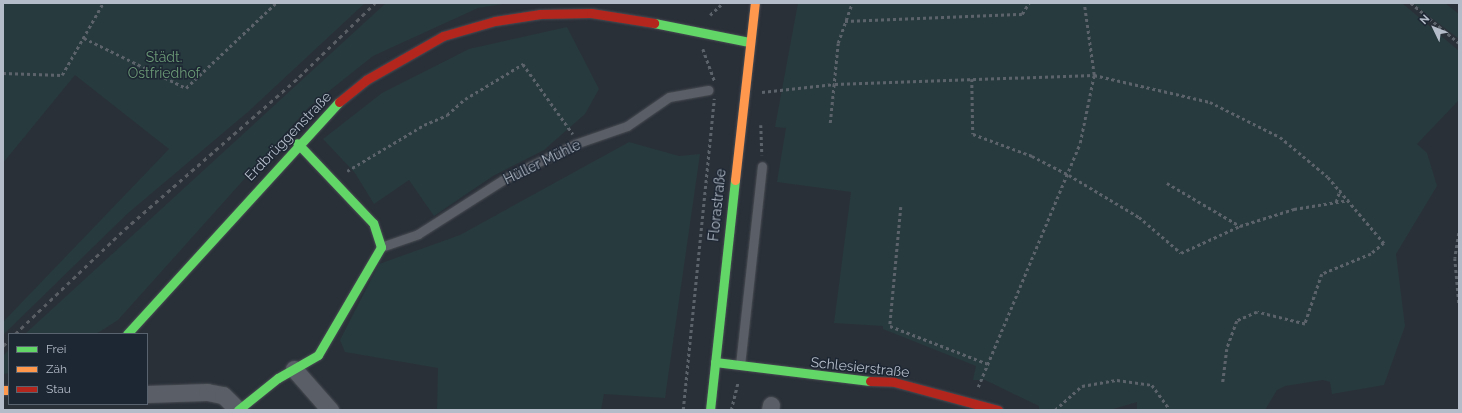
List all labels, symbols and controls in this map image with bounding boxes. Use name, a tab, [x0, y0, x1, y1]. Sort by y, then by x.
north arrow	[1414, 8, 1454, 48]
text: N	[1417, 12, 1432, 27]
park label: Städt. Ostfriedhof	[128, 49, 200, 82]
street label: Erdbrüggenstraße	[241, 88, 335, 184]
street label: Hüller Mühle	[501, 136, 583, 188]
street label: Florastraße	[705, 168, 729, 242]
legend	[8, 333, 148, 405]
text: Frei	[46, 342, 66, 356]
street label: Schlesierstraße	[810, 353, 910, 381]
text: Zäh	[46, 362, 67, 376]
text: Stau	[46, 382, 71, 396]

